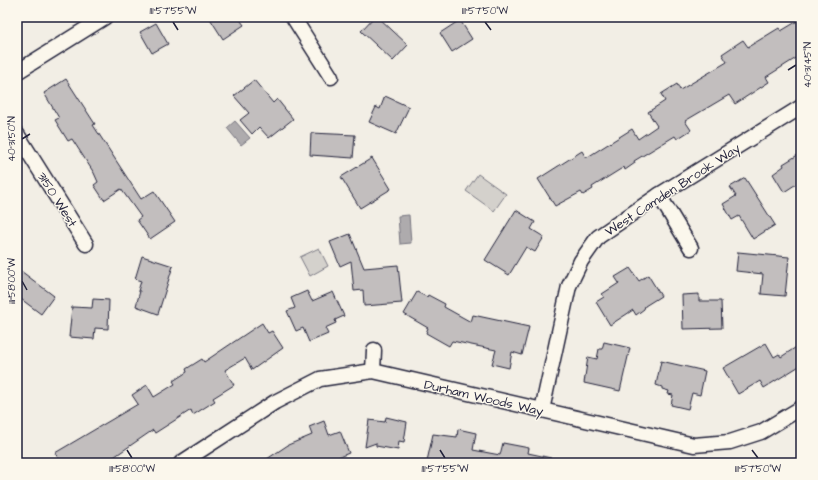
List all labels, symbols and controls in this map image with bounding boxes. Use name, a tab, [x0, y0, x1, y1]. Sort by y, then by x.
text: 111°57'55"W	[150, 4, 197, 18]
text: 111°57'50"W	[462, 4, 509, 18]
text: 40°31'45"N	[801, 42, 815, 88]
text: 40°31'50"N	[5, 116, 19, 162]
street label: West Camden Brook Way	[601, 139, 744, 241]
street label: 3150 West	[33, 168, 82, 231]
text: 111°58'00"W	[5, 258, 19, 304]
street label: Durham Woods Way	[422, 376, 545, 421]
text: 111°58'00"W	[109, 462, 155, 476]
text: 111°57'55"W	[422, 462, 469, 476]
text: 111°57'50"W	[735, 462, 782, 476]

